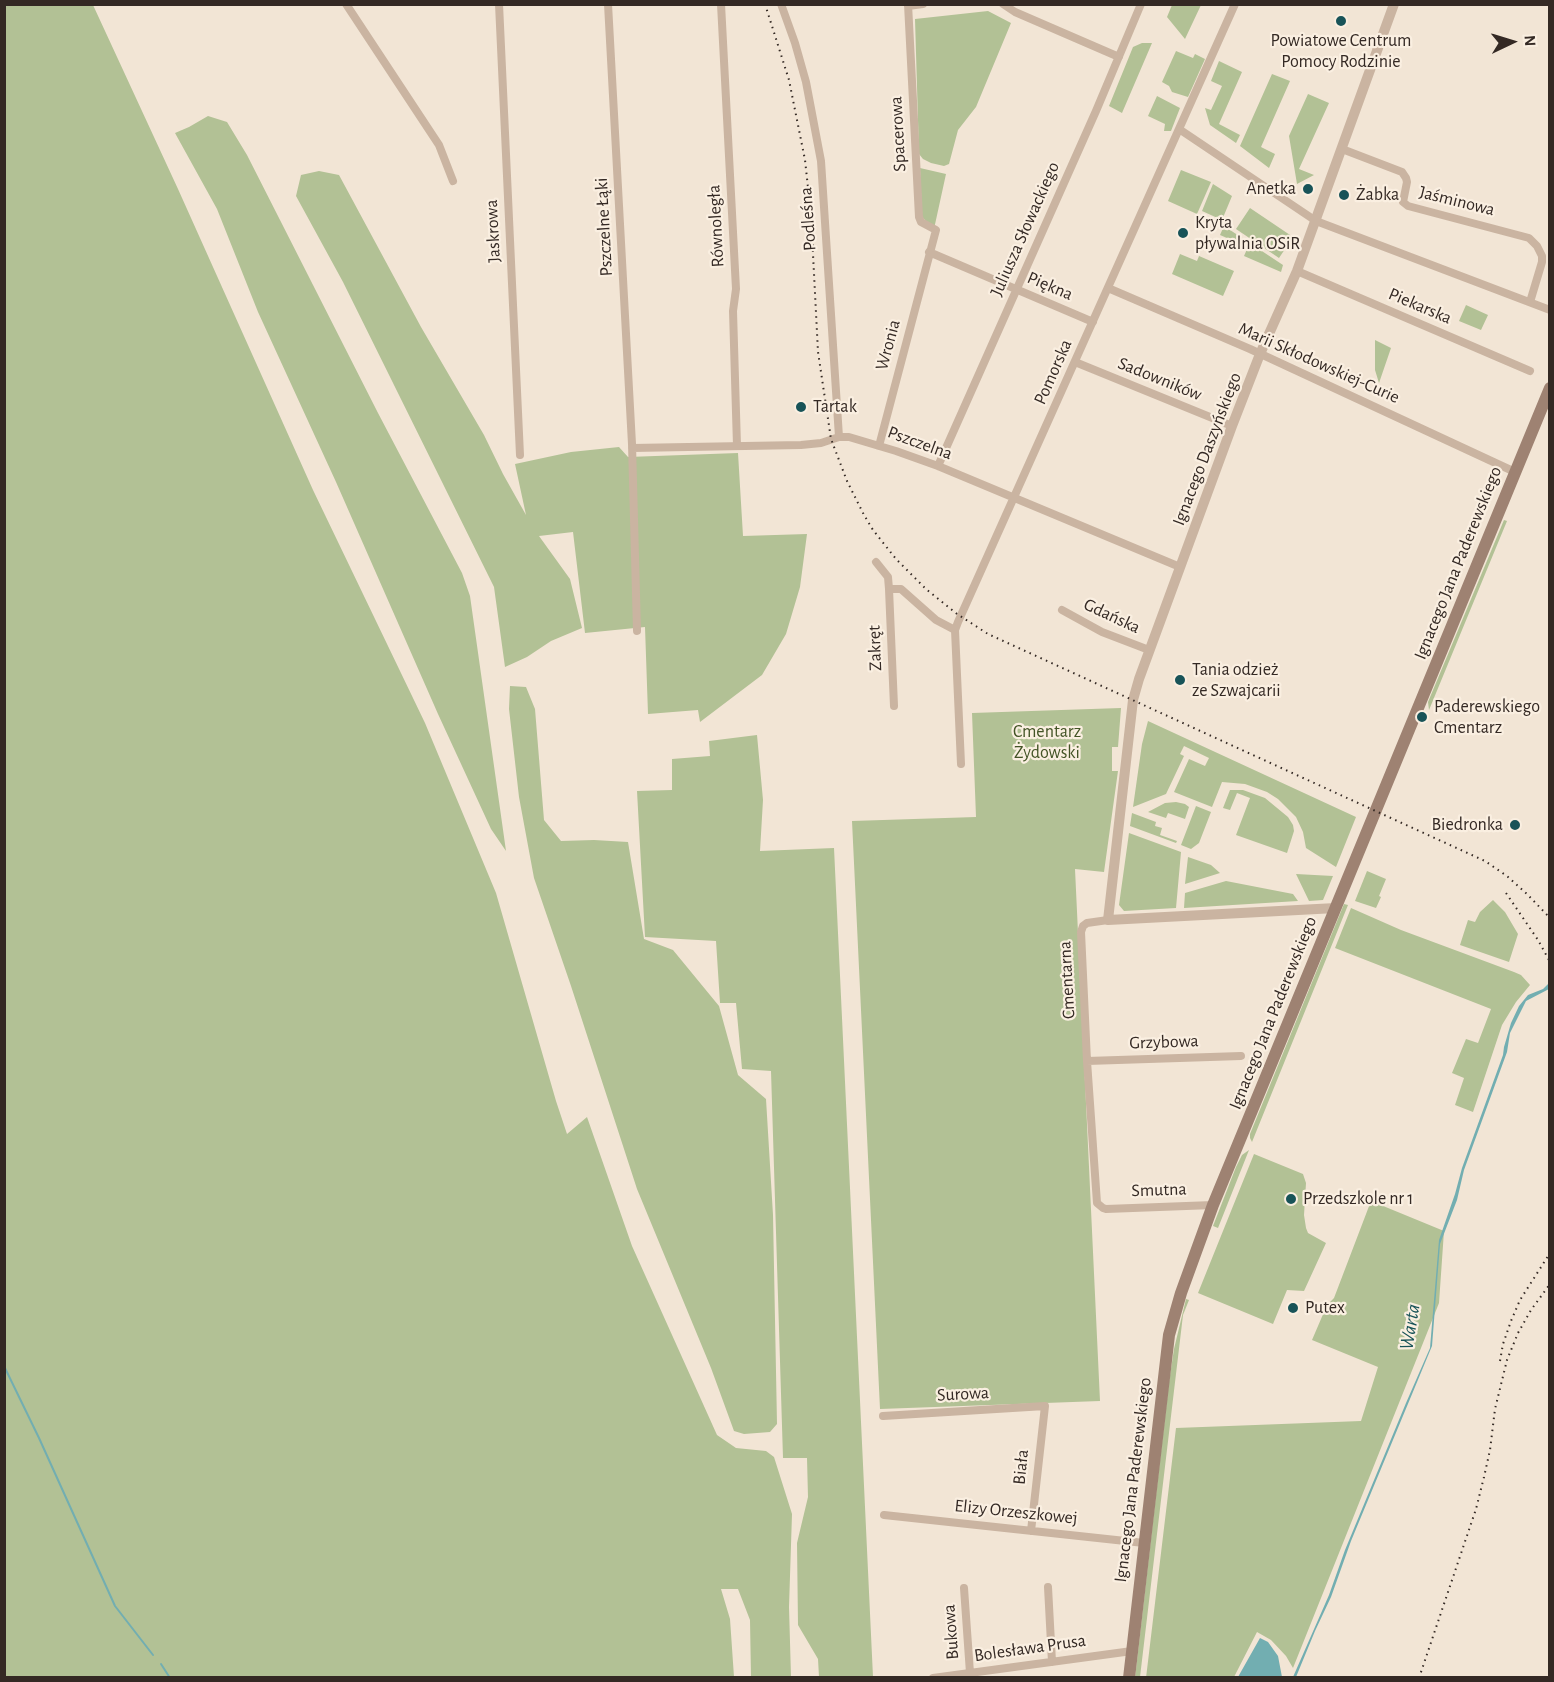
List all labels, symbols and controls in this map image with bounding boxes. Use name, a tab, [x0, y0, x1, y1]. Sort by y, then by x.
north arrow	[1482, 12, 1542, 72]
marker: Powiatowe Centrum Pomocy Rodzinie	[1334, 14, 1348, 28]
place label: Powiatowe Centrum Pomocy Rodzinie	[1271, 30, 1411, 72]
text: N	[1522, 35, 1538, 47]
street label: Spacerowa	[885, 96, 911, 172]
street label: Juliusza Słowackiego	[986, 158, 1064, 300]
street label: Pszczelne Łąki	[591, 177, 617, 277]
place label: Anetka	[1246, 178, 1296, 200]
street label: Jaśminowa	[1417, 181, 1497, 221]
marker: Anetka	[1301, 182, 1315, 196]
street label: Równoległa	[703, 184, 729, 268]
place label: Żabka	[1356, 184, 1399, 206]
street label: Podleśna	[795, 186, 821, 252]
marker: Żabka	[1337, 188, 1351, 202]
street label: Jaskrowa	[481, 199, 505, 263]
place label: Kryta pływalnia OSiR	[1195, 212, 1300, 254]
marker: Kryta pływalnia OSiR	[1176, 226, 1190, 240]
street label: Piękna	[1024, 267, 1076, 305]
street label: Piekarska	[1385, 283, 1455, 329]
street label: Wronia	[871, 317, 905, 373]
street label: Marii Skłodowskiej-Curie	[1235, 318, 1403, 408]
street label: Pomorska	[1029, 336, 1077, 408]
street label: Sadowników	[1115, 352, 1205, 406]
street label: Ignacego Daszyńskiego	[1168, 369, 1246, 529]
place label: Tartak	[813, 396, 857, 418]
marker: Tartak	[794, 400, 808, 414]
street label: Pszczelna	[885, 421, 955, 465]
street label: Ignacego Jana Paderewskiego	[1409, 463, 1507, 663]
street label: Gdańska	[1080, 594, 1144, 638]
street label: Zakręt	[863, 625, 887, 671]
place label: Tania odzież ze Szwajcarii	[1192, 659, 1281, 702]
marker: Tania odzież ze Szwajcarii	[1173, 673, 1187, 687]
place label: Paderewskiego Cmentarz	[1434, 696, 1540, 738]
marker: Paderewskiego Cmentarz	[1415, 710, 1429, 724]
park label: Cmentarz Żydowski	[1013, 721, 1081, 764]
place label: Biedronka	[1431, 814, 1503, 836]
marker: Biedronka	[1508, 818, 1522, 832]
street label: Ignacego Jana Paderewskiego	[1224, 913, 1322, 1113]
street label: Cmentarna	[1054, 940, 1080, 1020]
street label: Grzybowa	[1129, 1030, 1199, 1054]
street label: Smutna	[1131, 1178, 1187, 1202]
place label: Przedszkole nr 1	[1303, 1188, 1413, 1210]
marker: Przedszkole nr 1	[1284, 1192, 1298, 1206]
place label: Putex	[1305, 1297, 1345, 1319]
marker: Putex	[1286, 1301, 1300, 1315]
water label: Warta	[1395, 1302, 1425, 1352]
street label: Ignacego Jana Paderewskiego	[1110, 1376, 1156, 1584]
street label: Surowa	[936, 1382, 990, 1406]
street label: Biała	[1008, 1448, 1034, 1486]
street label: Elizy Orzeszkowej	[953, 1495, 1079, 1529]
street label: Bukowa	[938, 1604, 964, 1660]
street label: Bolesława Prusa	[973, 1629, 1087, 1667]

